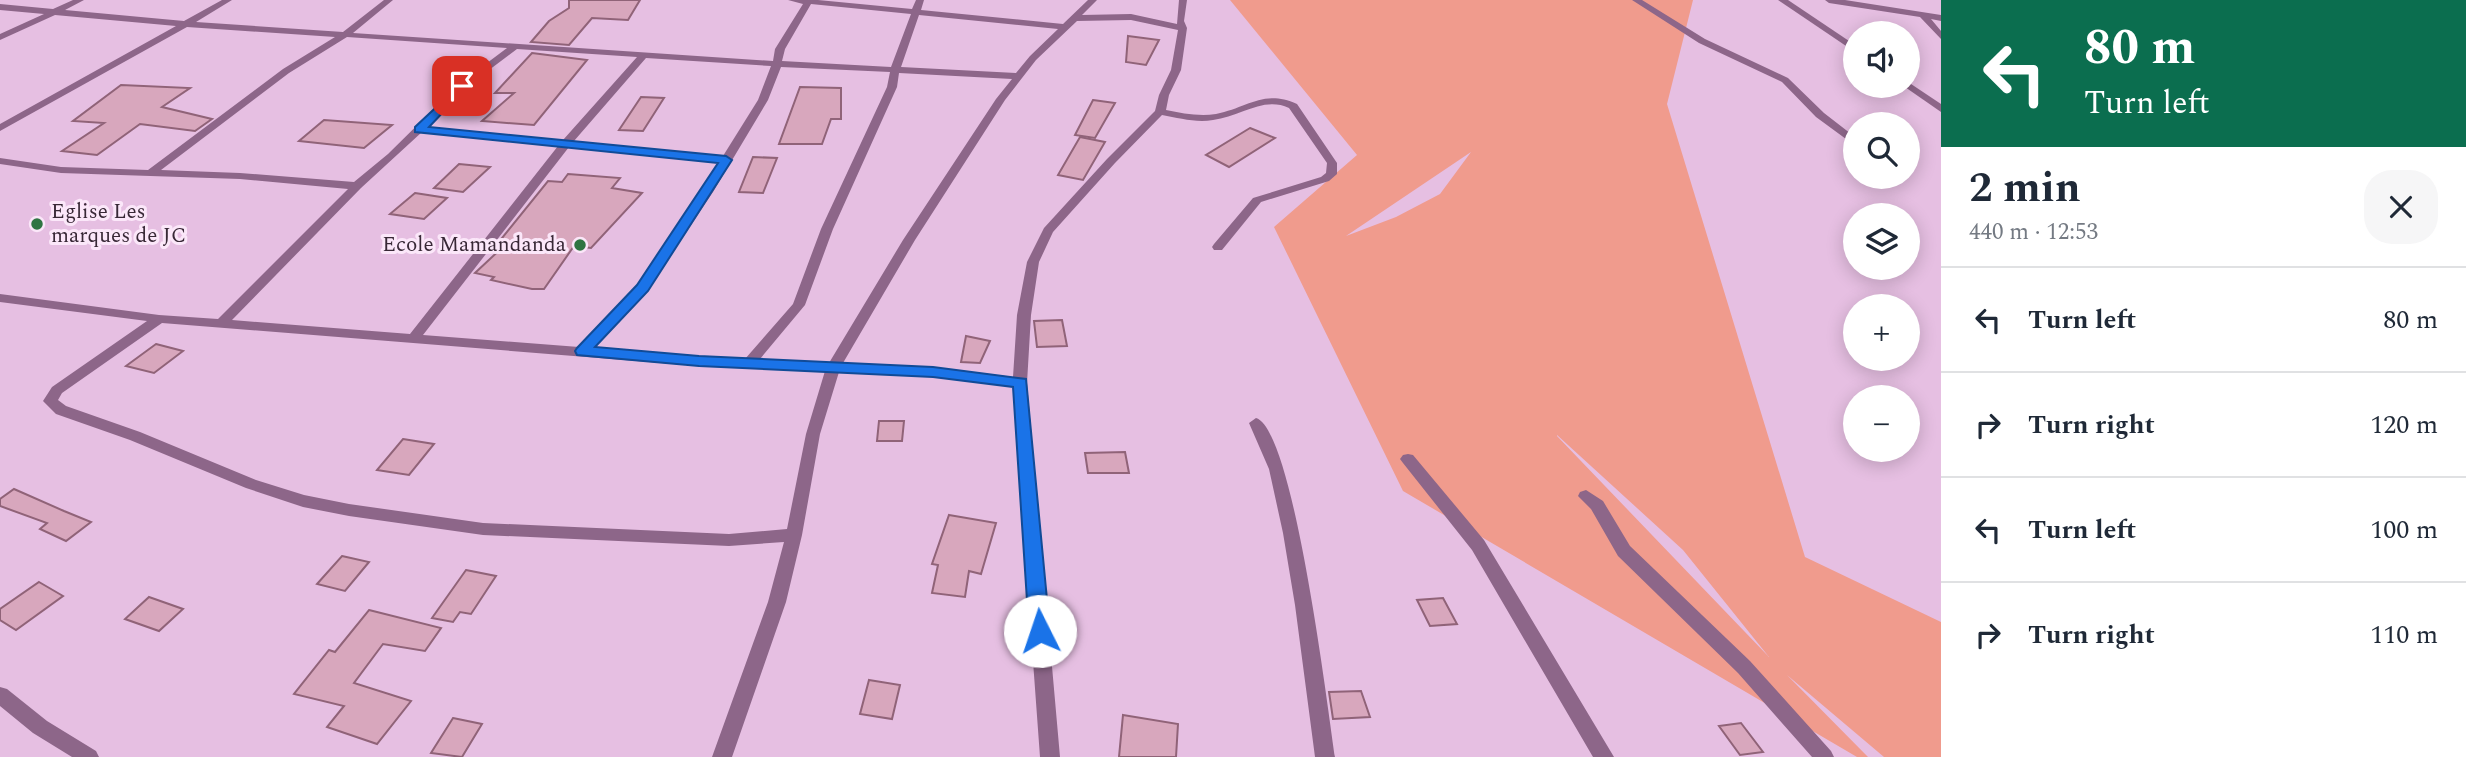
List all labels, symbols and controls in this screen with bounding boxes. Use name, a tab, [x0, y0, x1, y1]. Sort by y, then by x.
text: 80 m	[2084, 11, 2195, 86]
map controls	[1843, 21, 1920, 462]
button: sound	[1843, 21, 1920, 98]
icon: left	[1969, 28, 2060, 119]
pin	[432, 56, 492, 116]
icon: arrive	[443, 67, 481, 105]
text: Turn left	[2084, 79, 2210, 128]
button: search	[1843, 112, 1920, 189]
text: 2 min	[1969, 157, 2081, 220]
button: close	[2364, 170, 2438, 244]
place label: Eglise Les marques de JC	[51, 196, 186, 252]
button: layers	[1843, 203, 1920, 280]
text: 440 m · 12:53	[1969, 215, 2098, 250]
marker: Eglise Les marques de JC	[29, 216, 45, 232]
place label: Ecole Mamandanda	[382, 229, 567, 261]
marker: Ecole Mamandanda	[572, 237, 588, 253]
button: +	[1843, 294, 1920, 371]
text: Turn left	[2028, 300, 2136, 340]
text: 80 m	[2383, 300, 2438, 340]
icon: left	[1969, 301, 2007, 339]
button: −	[1843, 385, 1920, 462]
text: Turn right	[2028, 405, 2155, 445]
text: 120 m	[2370, 405, 2438, 445]
icon: right	[1969, 406, 2007, 444]
text: Turn left	[2028, 510, 2136, 550]
text: 100 m	[2370, 510, 2438, 550]
icon: left	[1969, 511, 2007, 549]
position arrow	[1003, 594, 1077, 668]
text: Turn right	[2028, 615, 2155, 655]
text: 110 m	[2370, 615, 2438, 655]
icon: right	[1969, 616, 2007, 654]

